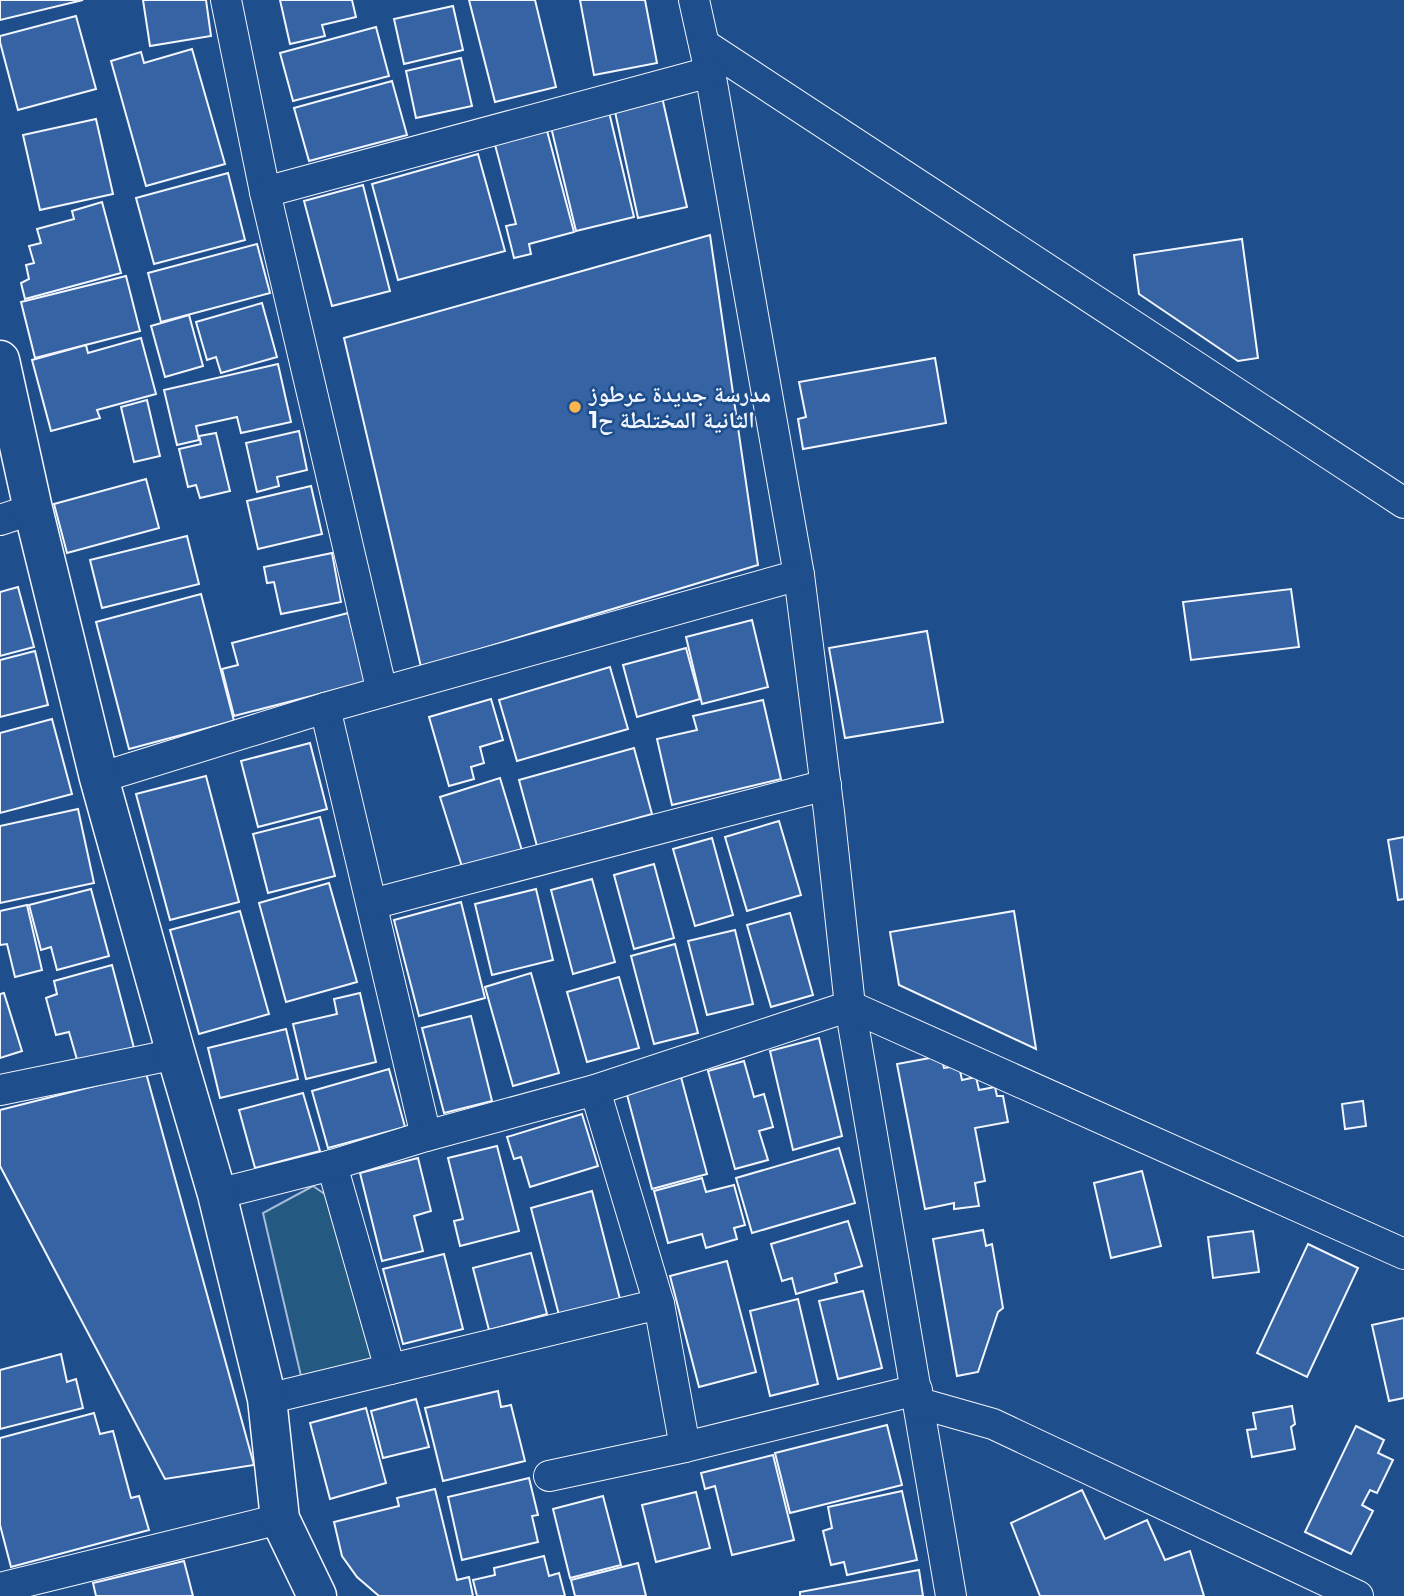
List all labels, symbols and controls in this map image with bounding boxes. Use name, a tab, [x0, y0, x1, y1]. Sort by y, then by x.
place label: مدرسة جديدة عرطوز الثانية المختلطة ح1	[588, 380, 771, 435]
marker: مدرسة جديدة عرطوز الثانية المختلطة ح1	[567, 399, 583, 415]

